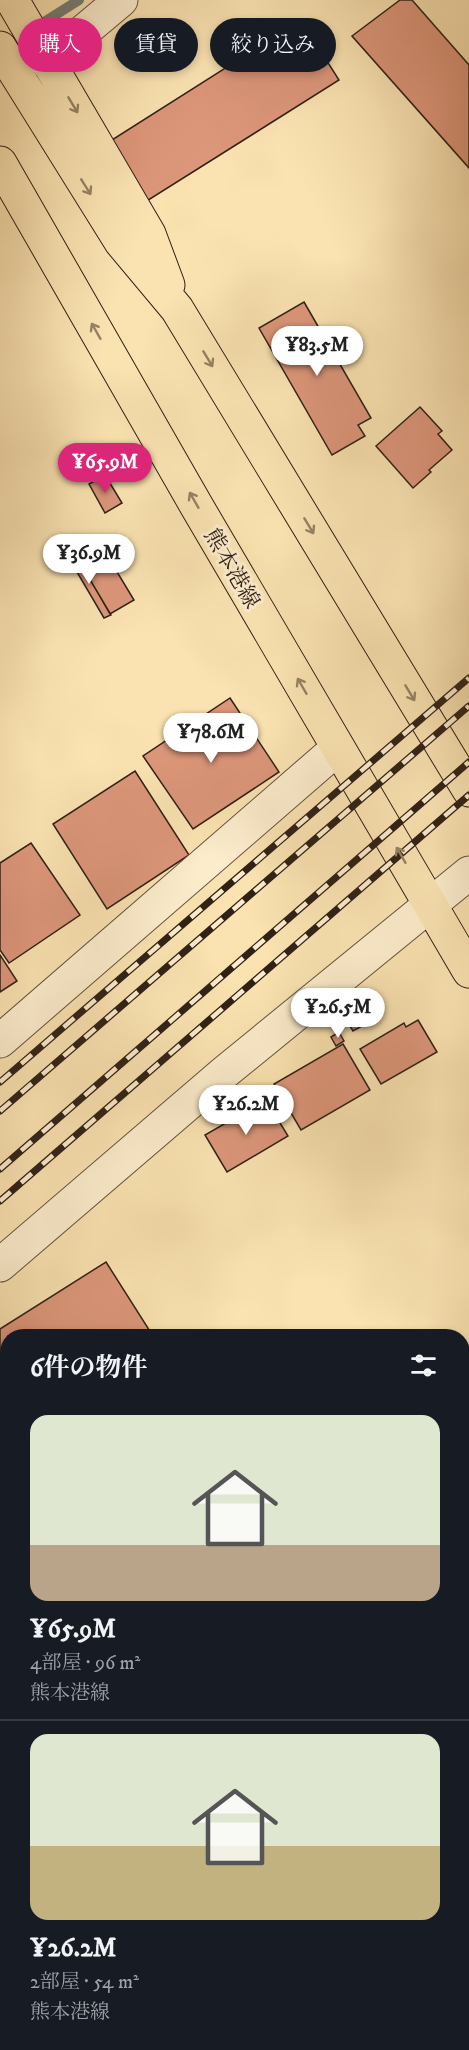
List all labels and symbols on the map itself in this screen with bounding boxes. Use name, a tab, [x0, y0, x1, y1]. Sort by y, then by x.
one-way arrow	[67, 96, 79, 113]
one-way arrow	[81, 178, 93, 195]
one-way arrow	[90, 323, 102, 340]
pin: ¥83.5M	[268, 326, 366, 377]
one-way arrow	[202, 350, 214, 367]
pin: ¥65.9M	[56, 443, 154, 494]
one-way arrow	[187, 492, 199, 509]
one-way arrow	[303, 517, 315, 534]
street label: 熊本港線	[198, 524, 265, 614]
pin: ¥36.9M	[40, 534, 138, 585]
one-way arrow	[296, 678, 308, 695]
one-way arrow	[404, 684, 416, 701]
pin: ¥78.6M	[162, 713, 260, 764]
one-way arrow	[394, 847, 406, 864]
pin: ¥26.5M	[289, 988, 387, 1039]
pin: ¥26.2M	[197, 1085, 295, 1136]

